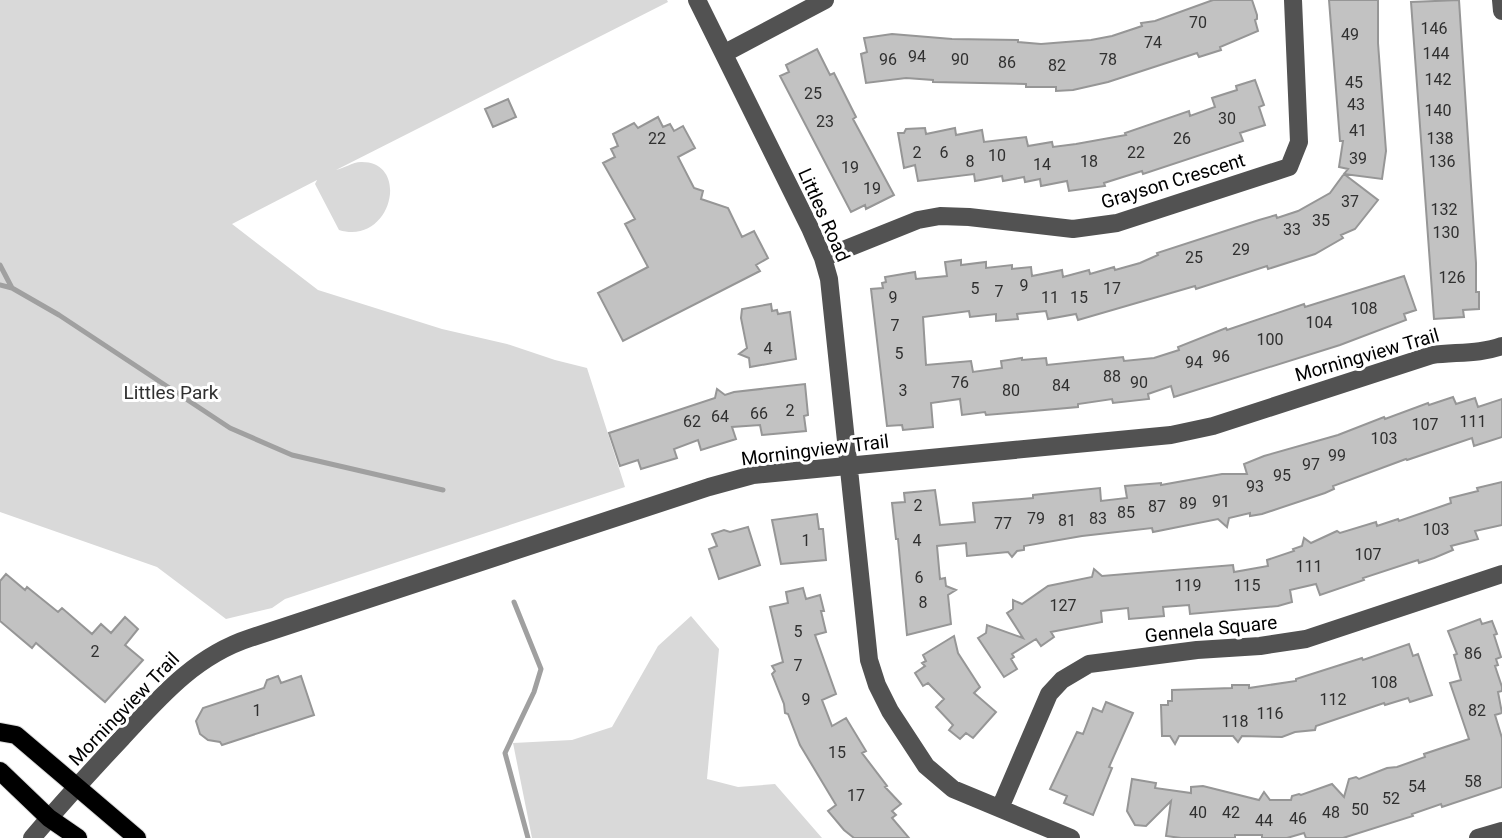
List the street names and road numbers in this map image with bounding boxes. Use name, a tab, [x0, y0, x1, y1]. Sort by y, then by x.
street label: Grayson Crescent	[1098, 148, 1248, 214]
street label: Littles Road	[793, 165, 855, 265]
street label: Morningview Trail	[1292, 323, 1442, 387]
street label: Morningview Trail	[740, 430, 890, 470]
street label: Gennela Square	[1144, 611, 1278, 647]
street label: Morningview Trail	[64, 647, 184, 771]

